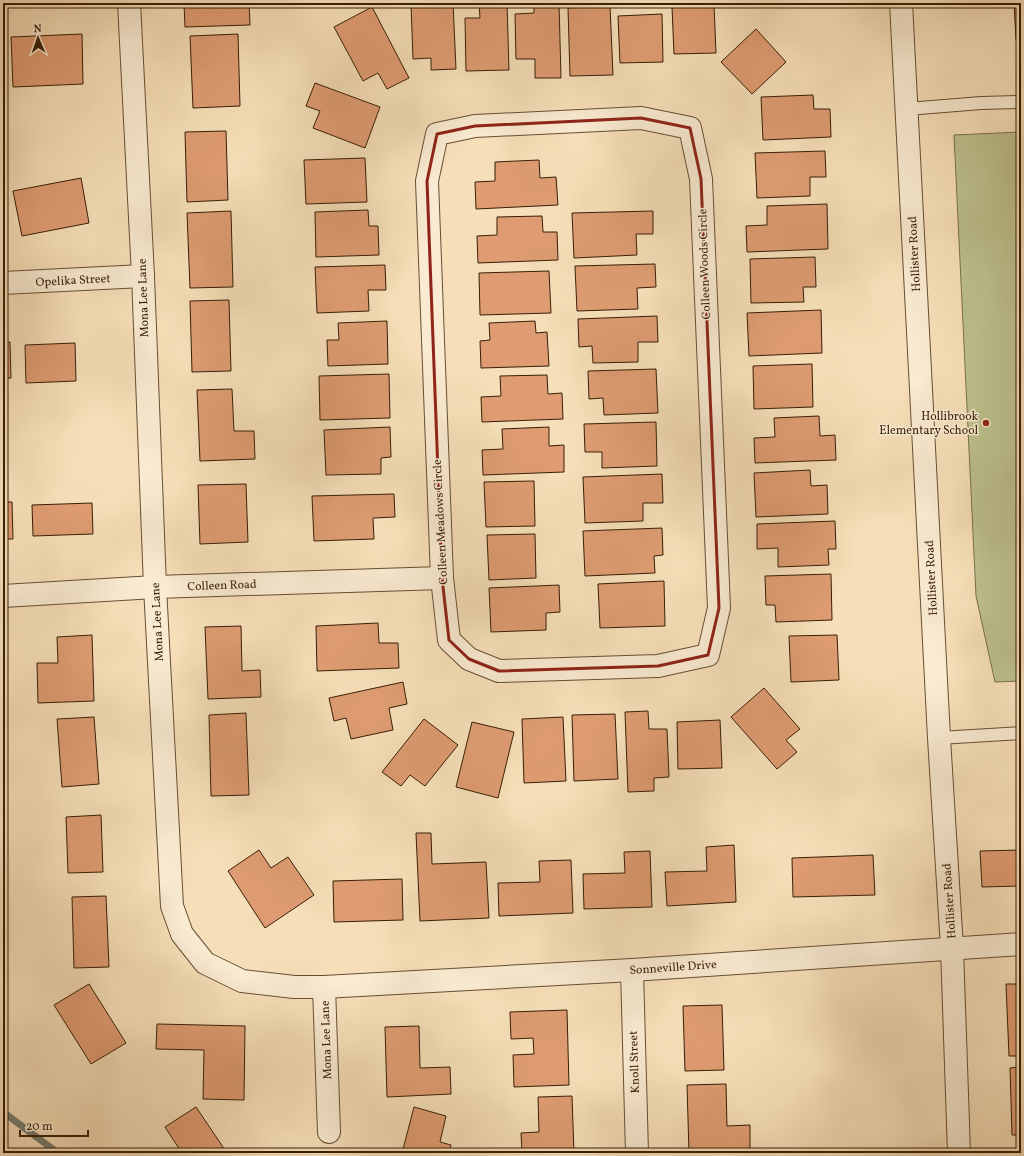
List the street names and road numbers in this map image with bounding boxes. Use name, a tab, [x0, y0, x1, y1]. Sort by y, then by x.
street label: Colleen Woods Circle	[695, 208, 715, 320]
street label: Hollister Road	[905, 216, 925, 292]
street label: Mona Lee Lane	[135, 258, 153, 338]
street label: Opelika Street	[35, 271, 111, 291]
street label: Colleen Meadows Circle	[430, 459, 452, 585]
street label: Hollister Road	[922, 540, 942, 616]
street label: Colleen Road	[187, 577, 257, 595]
street label: Mona Lee Lane	[148, 582, 168, 662]
street label: Hollister Road	[939, 862, 961, 939]
street label: Sonneville Drive	[629, 957, 718, 979]
street label: Mona Lee Lane	[318, 1000, 336, 1080]
street label: Knoll Street	[626, 1030, 644, 1094]

